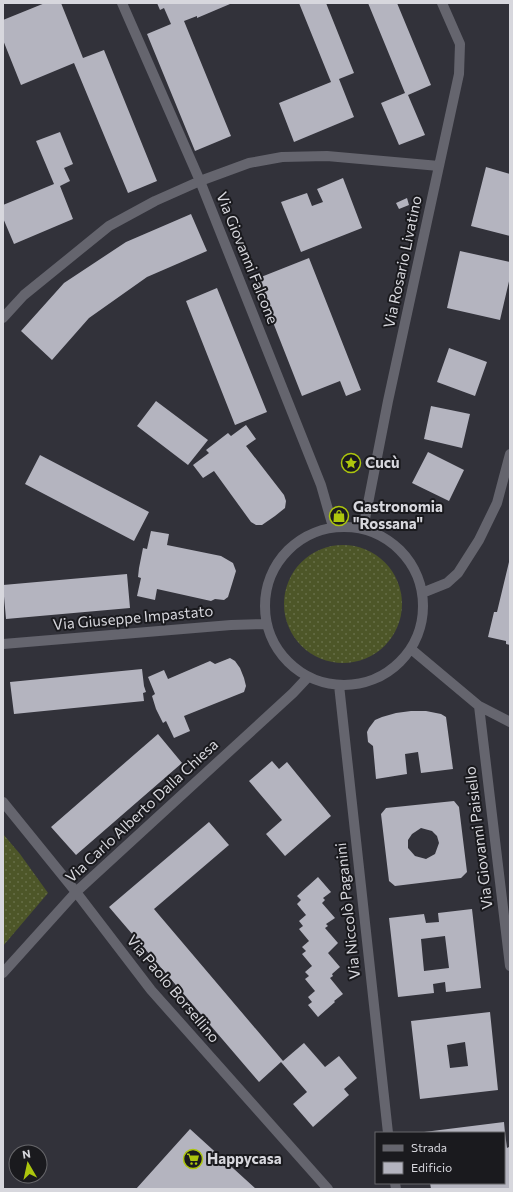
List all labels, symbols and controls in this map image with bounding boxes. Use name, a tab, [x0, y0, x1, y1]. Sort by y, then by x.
street label: Via Giovanni Falcone	[213, 189, 283, 326]
street label: Via Rosario Livatino	[379, 194, 425, 330]
place icon: Cucù	[340, 452, 362, 474]
place label: Cucù	[365, 453, 400, 471]
place label: Gastronomia "Rossana"	[353, 497, 443, 532]
shop icon: Gastronomia "Rossana"	[328, 505, 350, 527]
street label: Via Giuseppe Impastato	[52, 601, 214, 633]
street label: Via Carlo Alberto Dalla Chiesa	[61, 735, 221, 886]
street label: Via Giovanni Paisiello	[460, 766, 496, 911]
street label: Via Niccolò Paganini	[331, 842, 363, 980]
street label: Via Paolo Borsellino	[124, 931, 224, 1046]
legend	[375, 1132, 505, 1184]
text: Strada	[411, 1140, 447, 1154]
north arrow	[8, 1144, 48, 1184]
text: N	[21, 1147, 31, 1161]
supermarket icon: Happycasa	[182, 1148, 204, 1170]
place label: Happycasa	[207, 1149, 282, 1167]
text: Edificio	[411, 1160, 452, 1174]

